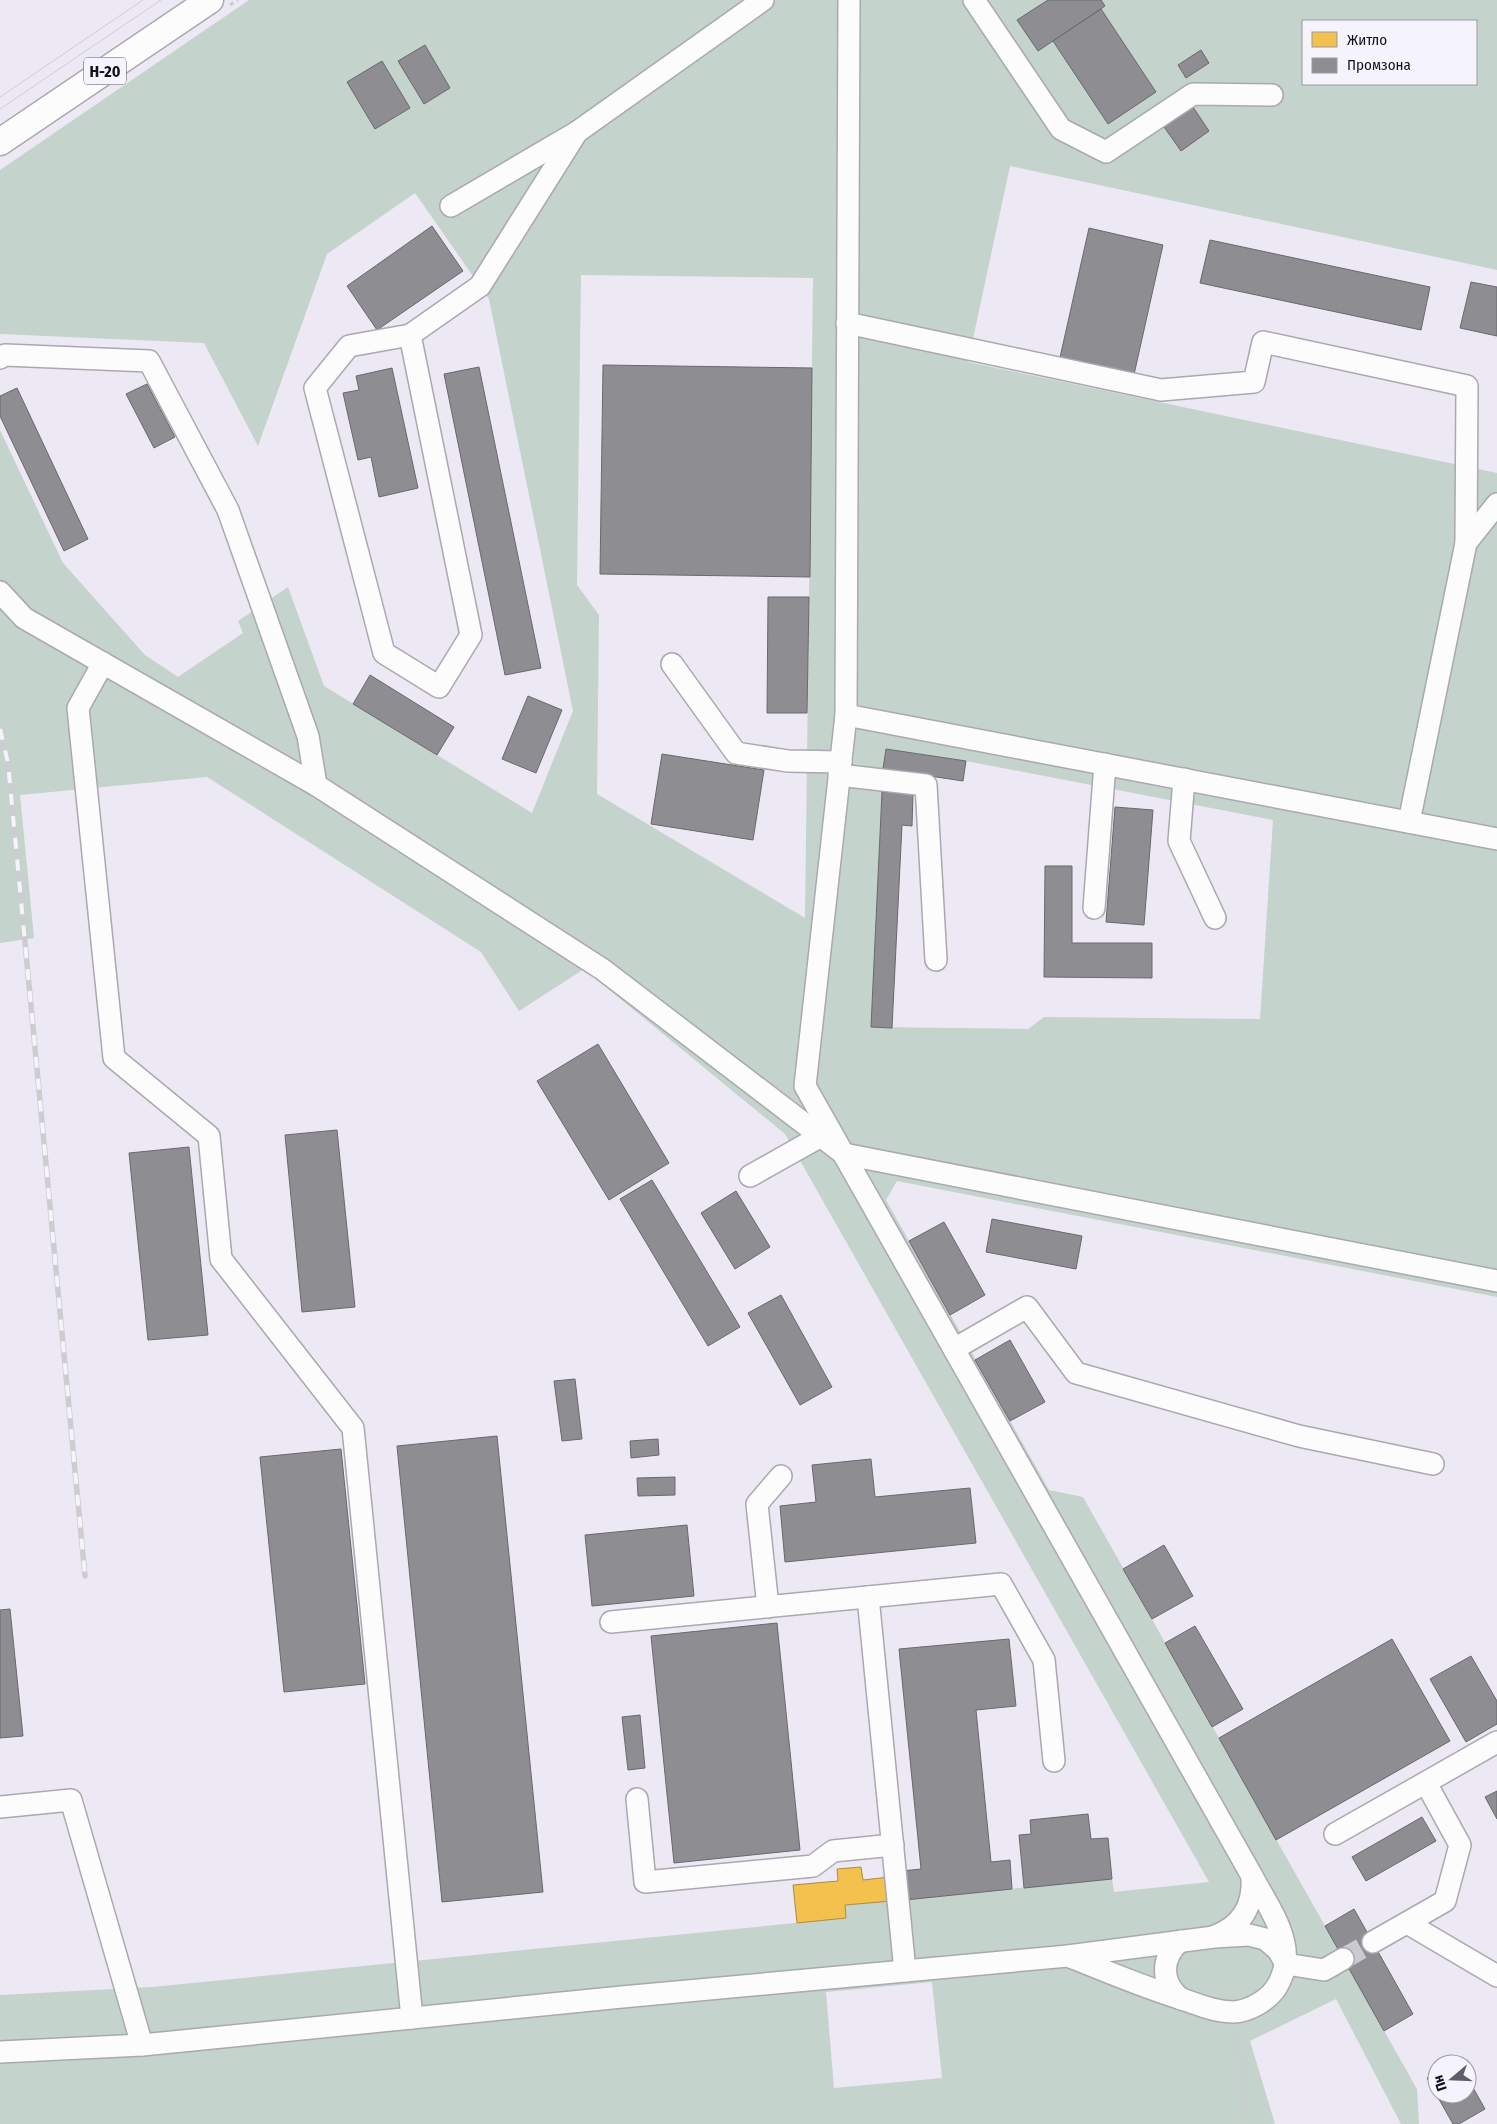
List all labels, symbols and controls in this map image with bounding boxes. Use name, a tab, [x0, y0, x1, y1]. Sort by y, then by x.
legend	[1302, 20, 1477, 85]
text: Житло	[1347, 31, 1387, 49]
text: Промзона	[1347, 56, 1411, 74]
road number: Н-20	[84, 58, 126, 84]
north arrow	[1427, 2054, 1477, 2104]
text: Пн	[1430, 2073, 1451, 2093]

